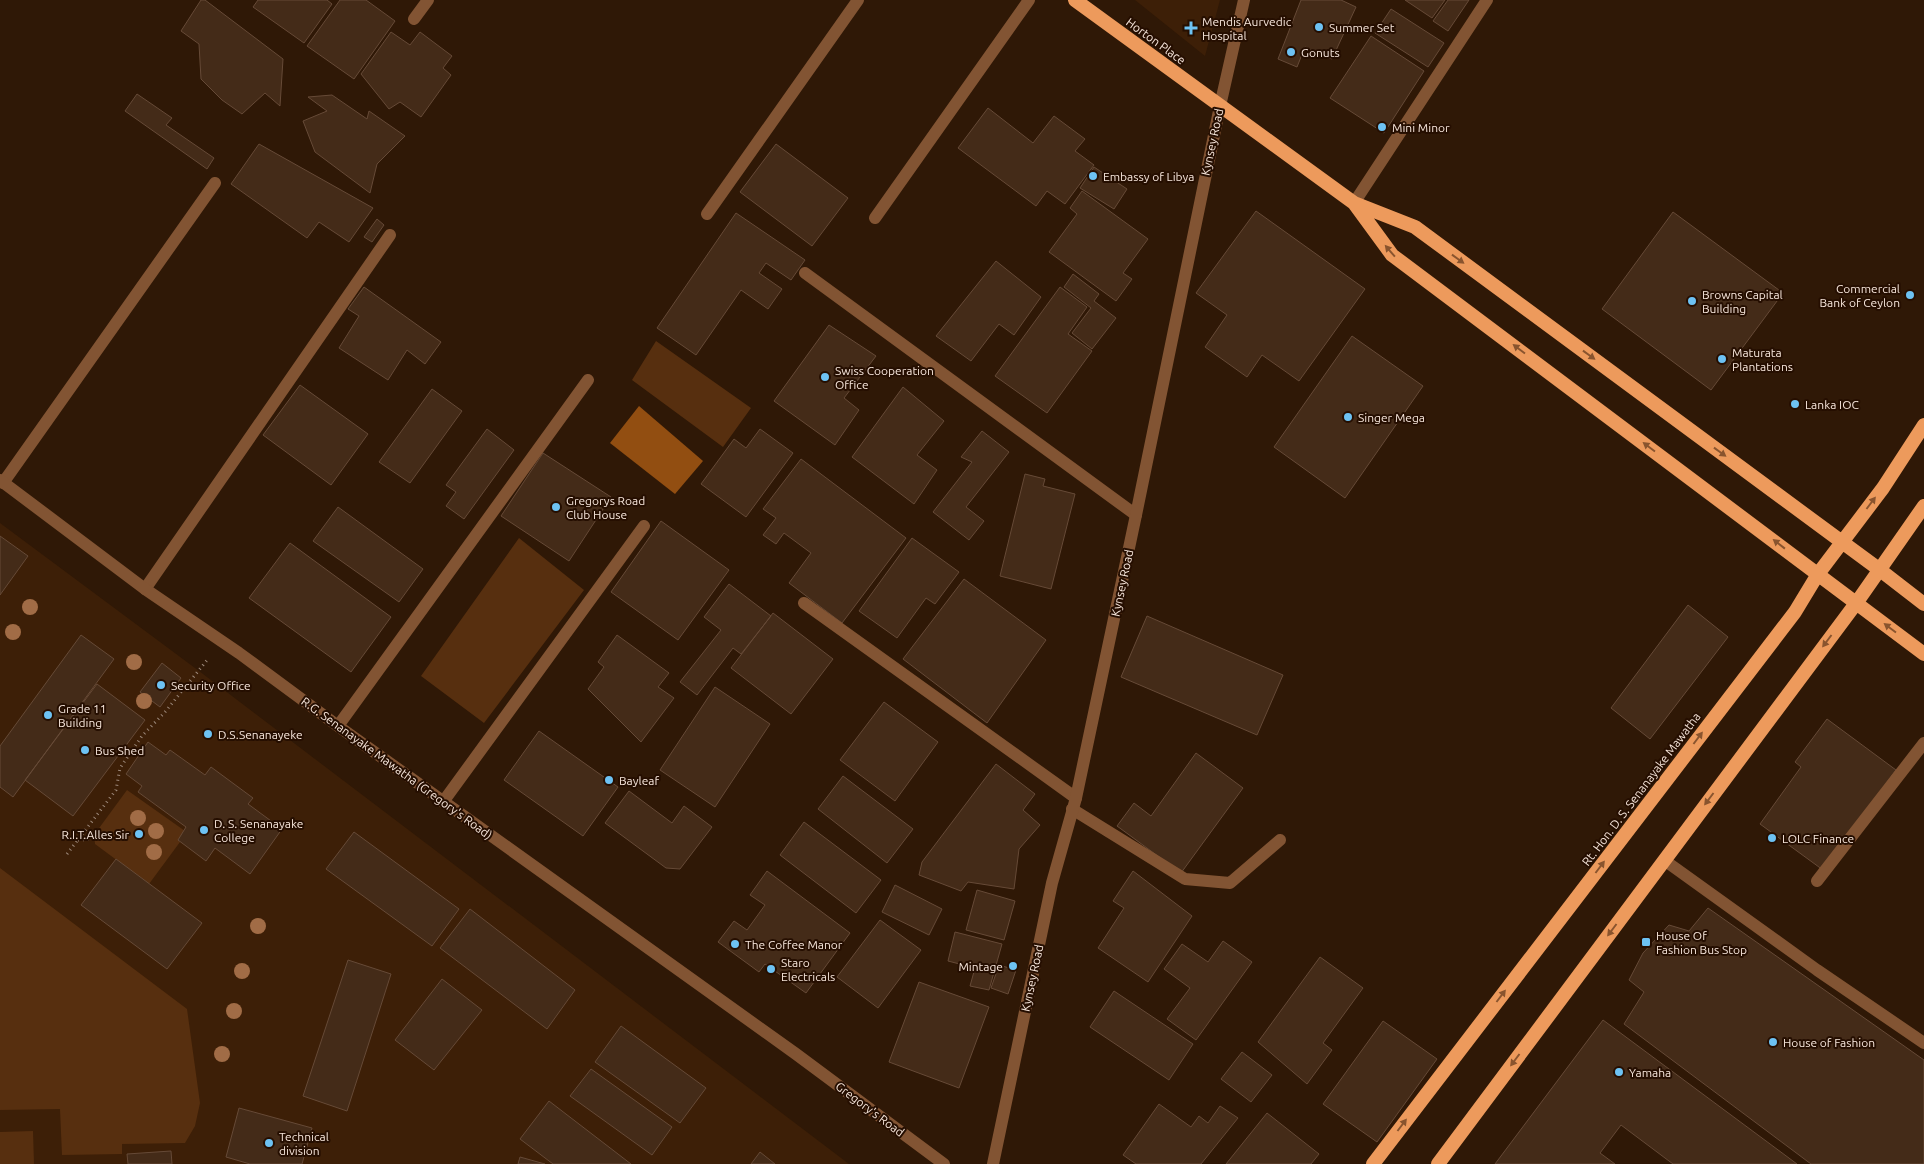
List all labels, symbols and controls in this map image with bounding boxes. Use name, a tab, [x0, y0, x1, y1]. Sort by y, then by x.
street label: Horton Place	[1124, 15, 1188, 67]
place label: Mendis Aurvedic Hospital	[1202, 15, 1292, 42]
marker: Mendis Aurvedic Hospital	[1184, 21, 1198, 35]
marker: Summer Set	[1313, 21, 1325, 33]
place label: Summer Set	[1329, 21, 1395, 34]
marker: Gonuts	[1285, 46, 1297, 58]
place label: Gonuts	[1301, 46, 1340, 59]
street label: Kynsey Road	[1199, 107, 1225, 177]
marker: Mini Minor	[1376, 121, 1388, 133]
place label: Mini Minor	[1392, 121, 1450, 134]
marker: Embassy of Libya	[1087, 170, 1099, 182]
place label: Embassy of Libya	[1103, 170, 1195, 183]
one-way arrow	[1384, 245, 1396, 257]
one-way arrow	[1451, 254, 1465, 264]
place label: Commercial Bank of Ceylon	[1819, 282, 1900, 309]
place label: Browns Capital Building	[1702, 288, 1783, 315]
marker: Commercial Bank of Ceylon	[1904, 289, 1916, 301]
marker: Browns Capital Building	[1686, 295, 1698, 307]
one-way arrow	[1513, 344, 1526, 355]
place label: Maturata Plantations	[1732, 346, 1793, 373]
one-way arrow	[1582, 350, 1595, 361]
marker: Maturata Plantations	[1716, 353, 1728, 365]
place label: Swiss Cooperation Office	[835, 364, 934, 391]
marker: Swiss Cooperation Office	[819, 371, 831, 383]
marker: Lanka IOC	[1789, 398, 1801, 410]
place label: Lanka IOC	[1805, 398, 1859, 411]
marker: Singer Mega	[1342, 411, 1354, 423]
place label: Singer Mega	[1358, 411, 1425, 424]
one-way arrow	[1643, 441, 1656, 452]
one-way arrow	[1713, 447, 1727, 457]
place label: Gregorys Road Club House	[566, 494, 645, 521]
one-way arrow	[1866, 496, 1876, 510]
marker: Gregorys Road Club House	[550, 501, 562, 513]
one-way arrow	[1772, 539, 1786, 549]
street label: Kynsey Road	[1109, 548, 1135, 618]
one-way arrow	[1883, 623, 1897, 633]
one-way arrow	[1821, 634, 1832, 647]
marker: Security Office	[155, 679, 167, 691]
place label: Security Office	[171, 679, 251, 692]
street label: R.G. Senanayake Mawatha (Gregory's Road)	[299, 694, 495, 842]
place label: Grade 11 Building	[58, 702, 107, 729]
marker: Grade 11 Building	[42, 709, 54, 721]
street label: Rt. Hon. D. S. Senanayake Mawatha	[1579, 710, 1703, 868]
marker: D.S.Senanayeke	[202, 728, 214, 740]
place label: D.S.Senanayeke	[218, 728, 303, 741]
one-way arrow	[1693, 732, 1704, 745]
marker: Bus Shed	[79, 744, 91, 756]
place label: Bus Shed	[95, 744, 144, 757]
marker: Bayleaf	[603, 774, 615, 786]
place label: Bayleaf	[619, 774, 659, 787]
one-way arrow	[1704, 792, 1714, 806]
place label: D. S. Senanayake College	[214, 817, 303, 844]
marker: D. S. Senanayake College	[198, 824, 210, 836]
place label: R.I.T.Alles Sir	[62, 828, 129, 841]
marker: R.I.T.Alles Sir	[133, 828, 145, 840]
marker: LOLC Finance	[1766, 832, 1778, 844]
place label: LOLC Finance	[1782, 832, 1854, 845]
one-way arrow	[1594, 861, 1605, 874]
one-way arrow	[1607, 923, 1618, 936]
place label: House Of Fashion Bus Stop	[1656, 929, 1747, 956]
marker: House Of Fashion Bus Stop	[1640, 936, 1652, 948]
marker: The Coffee Manor	[729, 938, 741, 950]
place label: The Coffee Manor	[745, 938, 843, 951]
street label: Kynsey Road	[1019, 943, 1045, 1013]
place label: Staro Electricals	[781, 956, 835, 983]
place label: Mintage	[958, 960, 1003, 973]
marker: Mintage	[1007, 960, 1019, 972]
marker: Staro Electricals	[765, 963, 777, 975]
one-way arrow	[1496, 989, 1506, 1003]
marker: House of Fashion	[1767, 1036, 1779, 1048]
place label: House of Fashion	[1783, 1036, 1875, 1049]
one-way arrow	[1510, 1053, 1520, 1067]
marker: Yamaha	[1613, 1066, 1625, 1078]
place label: Yamaha	[1629, 1066, 1671, 1079]
street label: Gregory's Road	[833, 1079, 907, 1139]
one-way arrow	[1397, 1119, 1408, 1132]
place label: Technical division	[279, 1130, 329, 1157]
marker: Technical division	[263, 1137, 275, 1149]

